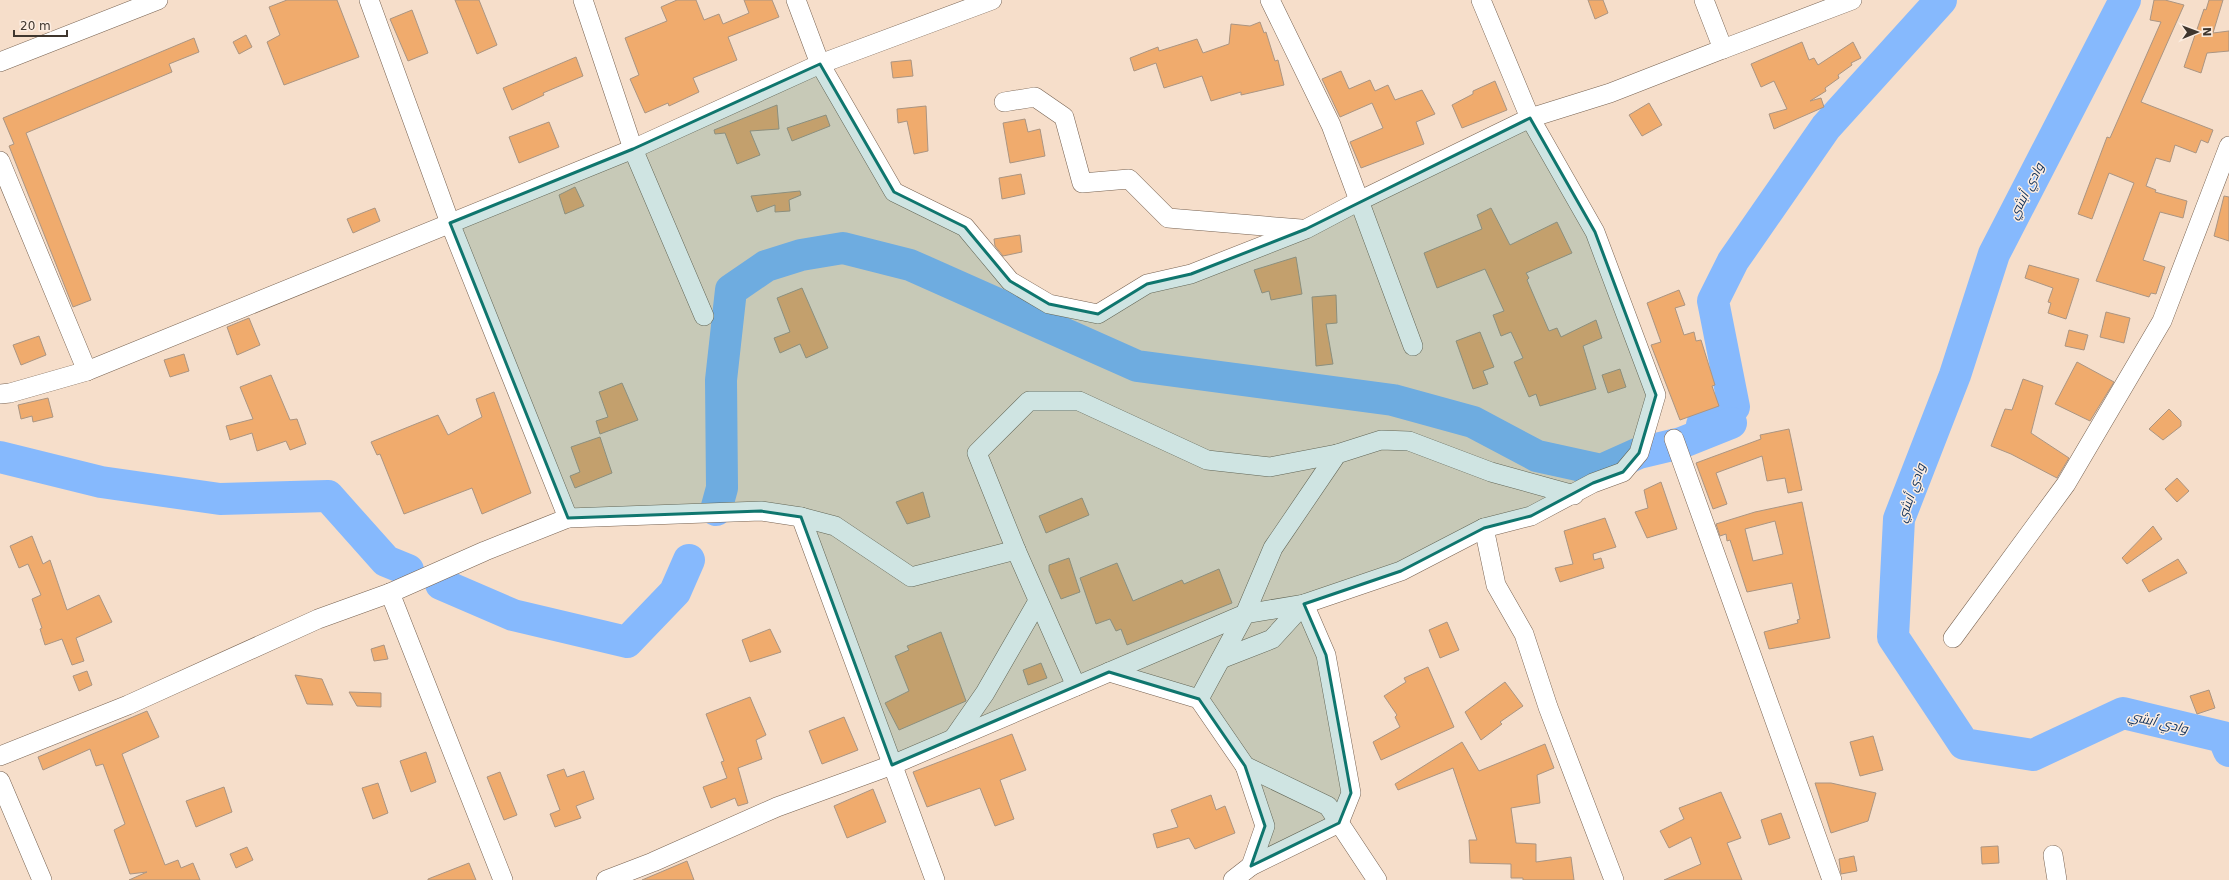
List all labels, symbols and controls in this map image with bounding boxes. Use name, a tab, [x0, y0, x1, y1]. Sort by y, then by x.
scale bar	[14, 12, 67, 38]
north arrow	[2177, 12, 2217, 52]
text: 20 m	[20, 19, 51, 33]
text: N	[2200, 27, 2213, 37]
water label: وادي أبشي	[2005, 159, 2050, 223]
water label: وادي أبشي	[1893, 461, 1931, 525]
water label: وادي أبشي	[2126, 707, 2191, 739]

